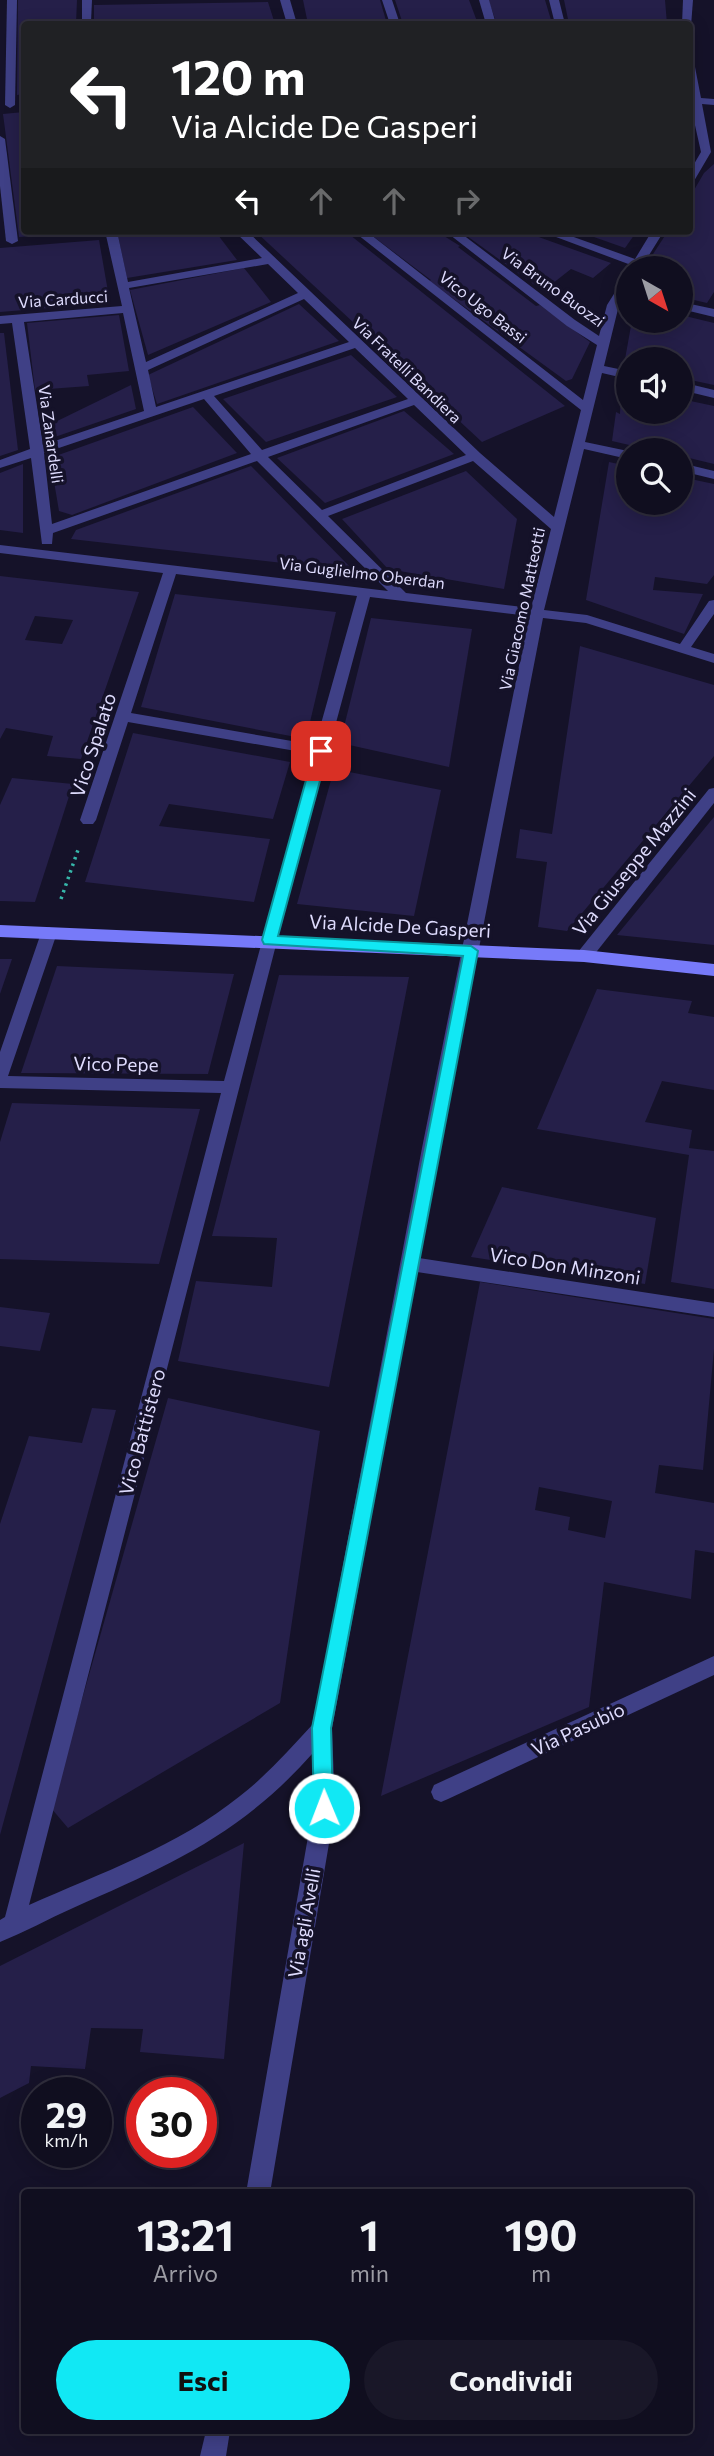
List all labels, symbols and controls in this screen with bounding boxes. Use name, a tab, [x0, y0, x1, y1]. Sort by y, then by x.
text: 120 m	[171, 45, 305, 105]
icon: left	[56, 49, 147, 140]
text: Via Alcide De Gasperi	[171, 105, 478, 145]
icon: left	[229, 182, 267, 220]
icon: ahead	[302, 182, 340, 220]
icon: ahead	[375, 182, 413, 220]
icon: right	[448, 182, 486, 220]
street label: Via Bruno Buozzi	[498, 243, 609, 330]
north arrow	[616, 256, 693, 332]
map controls	[616, 256, 693, 515]
street label: Vico Ugo Bassi	[436, 267, 531, 347]
street label: Via Carducci	[17, 286, 109, 311]
street label: Via Fratelli Bandiera	[349, 313, 466, 427]
button: sound	[616, 347, 693, 424]
street label: Via Zanardelli	[35, 383, 68, 484]
button: search	[616, 438, 693, 515]
street label: Via Giacomo Matteotti	[495, 526, 548, 692]
street label: Via Guglielmo Oberdan	[278, 553, 446, 592]
street label: Vico Spalato	[65, 690, 120, 800]
pin	[291, 721, 351, 781]
icon: arrive	[302, 732, 340, 770]
street label: Via Giuseppe Mazzini	[567, 783, 700, 940]
street label: Via Alcide De Gasperi	[308, 909, 492, 942]
street label: Vico Pepe	[73, 1051, 159, 1076]
street label: Vico Don Minzoni	[488, 1242, 642, 1289]
street label: Vico Battistero	[114, 1366, 169, 1498]
street label: Via Pasubio	[528, 1697, 628, 1760]
position arrow	[287, 1771, 361, 1845]
street label: Via agli Avelli	[283, 1866, 325, 1980]
speed limit sign: 30	[126, 2077, 217, 2168]
text: 29	[46, 2092, 87, 2135]
text: km/h	[45, 2129, 88, 2151]
text: 13:21	[137, 2208, 234, 2260]
text: 1	[360, 2208, 379, 2260]
text: 190	[505, 2208, 577, 2260]
text: Arrivo	[153, 2259, 218, 2287]
text: min	[350, 2259, 389, 2287]
text: m	[531, 2259, 551, 2287]
button: Esci	[56, 2340, 350, 2420]
button: Condividi	[364, 2340, 658, 2420]

